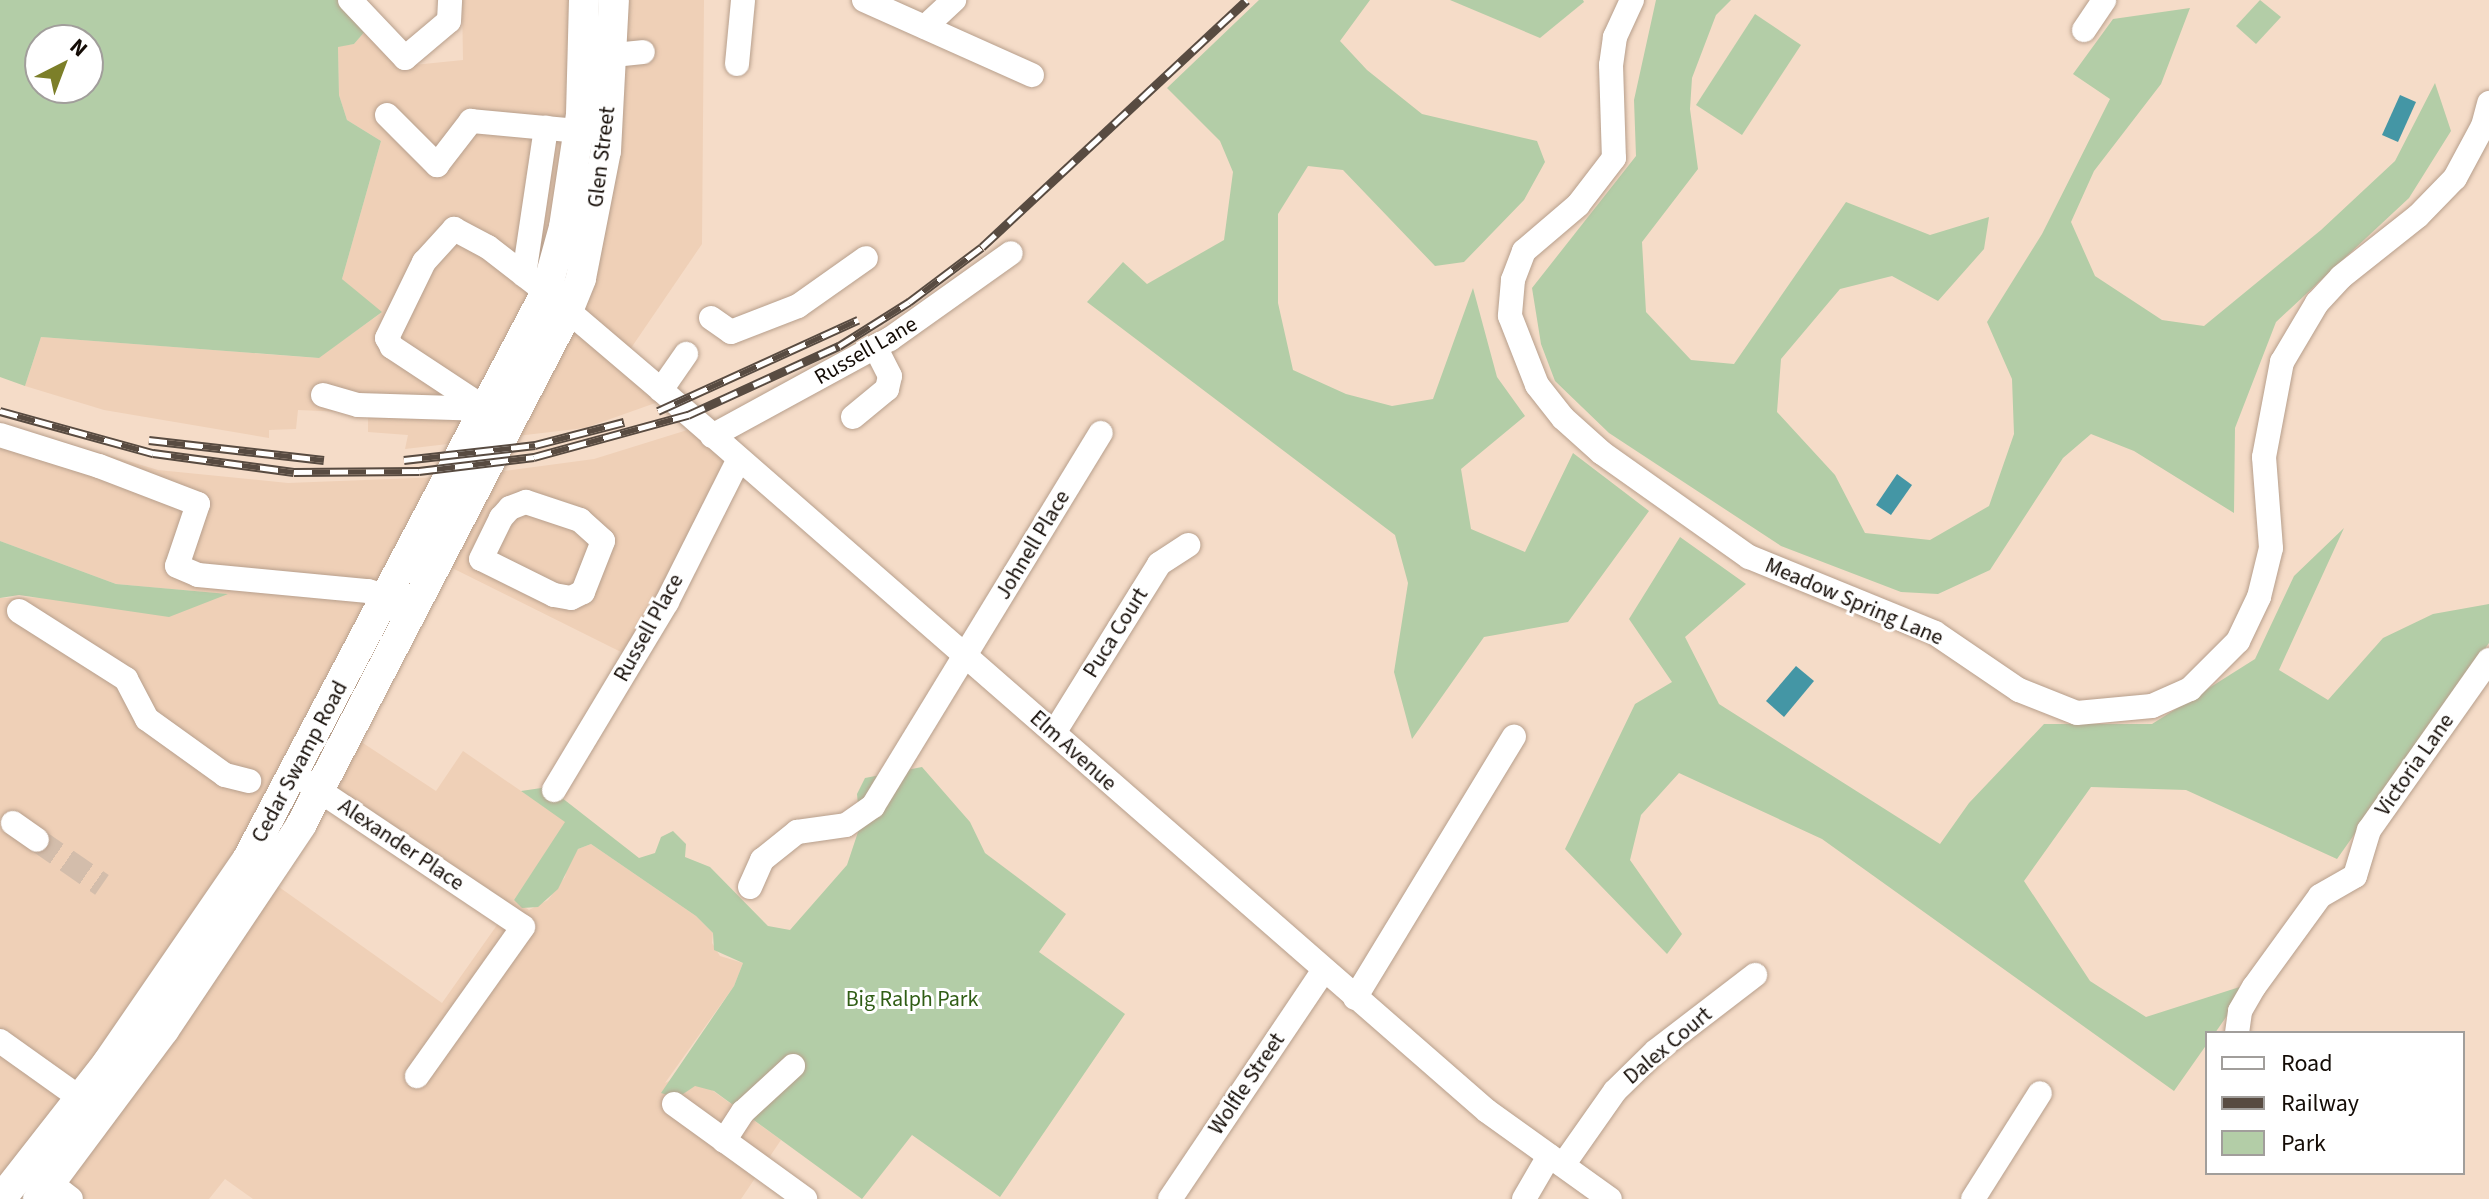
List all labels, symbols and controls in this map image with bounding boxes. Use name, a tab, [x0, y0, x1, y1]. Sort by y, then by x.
north arrow	[24, 24, 104, 104]
text: N	[63, 31, 95, 64]
street label: Glen Street	[583, 105, 621, 209]
street label: Russell Lane	[810, 311, 922, 391]
street label: Johnell Place	[990, 486, 1076, 604]
street label: Meadow Spring Lane	[1761, 552, 1947, 652]
street label: Russell Place	[609, 570, 689, 686]
street label: Puca Court	[1078, 583, 1154, 683]
street label: Cedar Swamp Road	[246, 677, 354, 847]
street label: Elm Avenue	[1024, 705, 1122, 797]
street label: Victoria Lane	[2370, 709, 2460, 821]
street label: Alexander Place	[333, 793, 469, 897]
park label: Big Ralph Park	[846, 987, 978, 1013]
street label: Dalex Court	[1619, 1002, 1717, 1090]
street label: Wolfle Street	[1203, 1028, 1291, 1140]
legend	[2205, 1031, 2465, 1175]
text: Road	[2281, 1046, 2333, 1081]
text: Railway	[2281, 1086, 2359, 1121]
text: Park	[2281, 1126, 2326, 1161]

